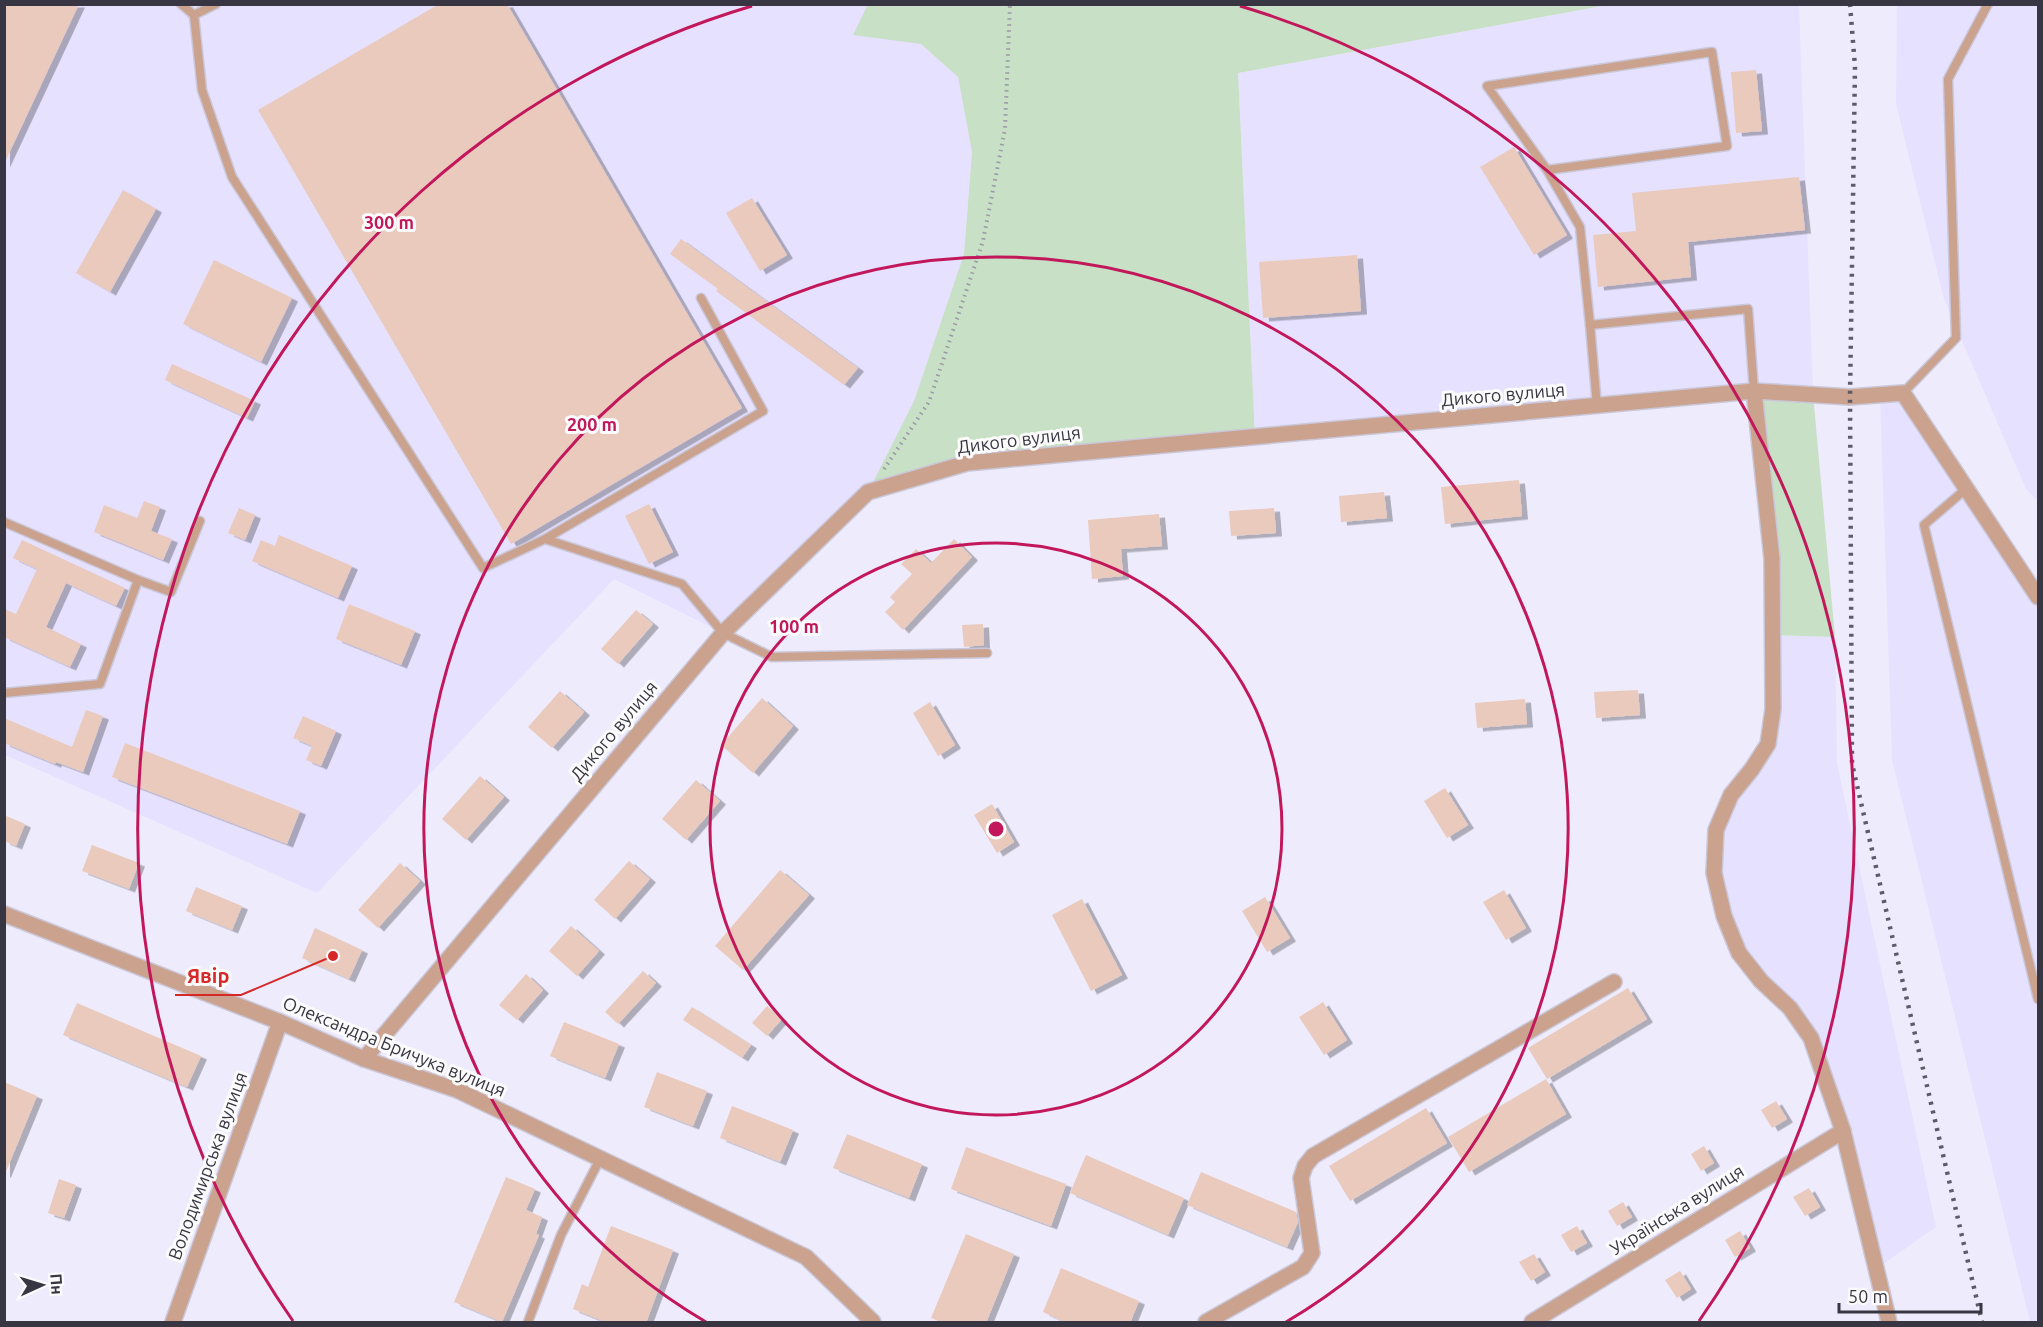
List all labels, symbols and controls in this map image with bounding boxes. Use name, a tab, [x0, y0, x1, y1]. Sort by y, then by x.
text: 300 m	[364, 212, 414, 232]
street label: Дикого вулиця	[1440, 379, 1566, 409]
text: 200 m	[567, 414, 617, 434]
street label: Дикого вулиця	[956, 422, 1082, 457]
text: 100 m	[769, 616, 819, 636]
street label: Дикого вулиця	[566, 676, 661, 784]
centre of rings	[986, 819, 1006, 839]
callout: Явiр	[175, 957, 241, 995]
text: Явiр	[187, 964, 229, 987]
street label: Олександра Бричука вулиця	[280, 992, 509, 1100]
street label: Володимирська вулиця	[164, 1069, 250, 1262]
street label: Українська вулиця	[1606, 1160, 1747, 1258]
north arrow	[12, 1255, 72, 1315]
text: Пн	[47, 1273, 67, 1295]
scale bar	[1839, 1276, 1982, 1314]
text: 50 m	[1848, 1286, 1888, 1306]

